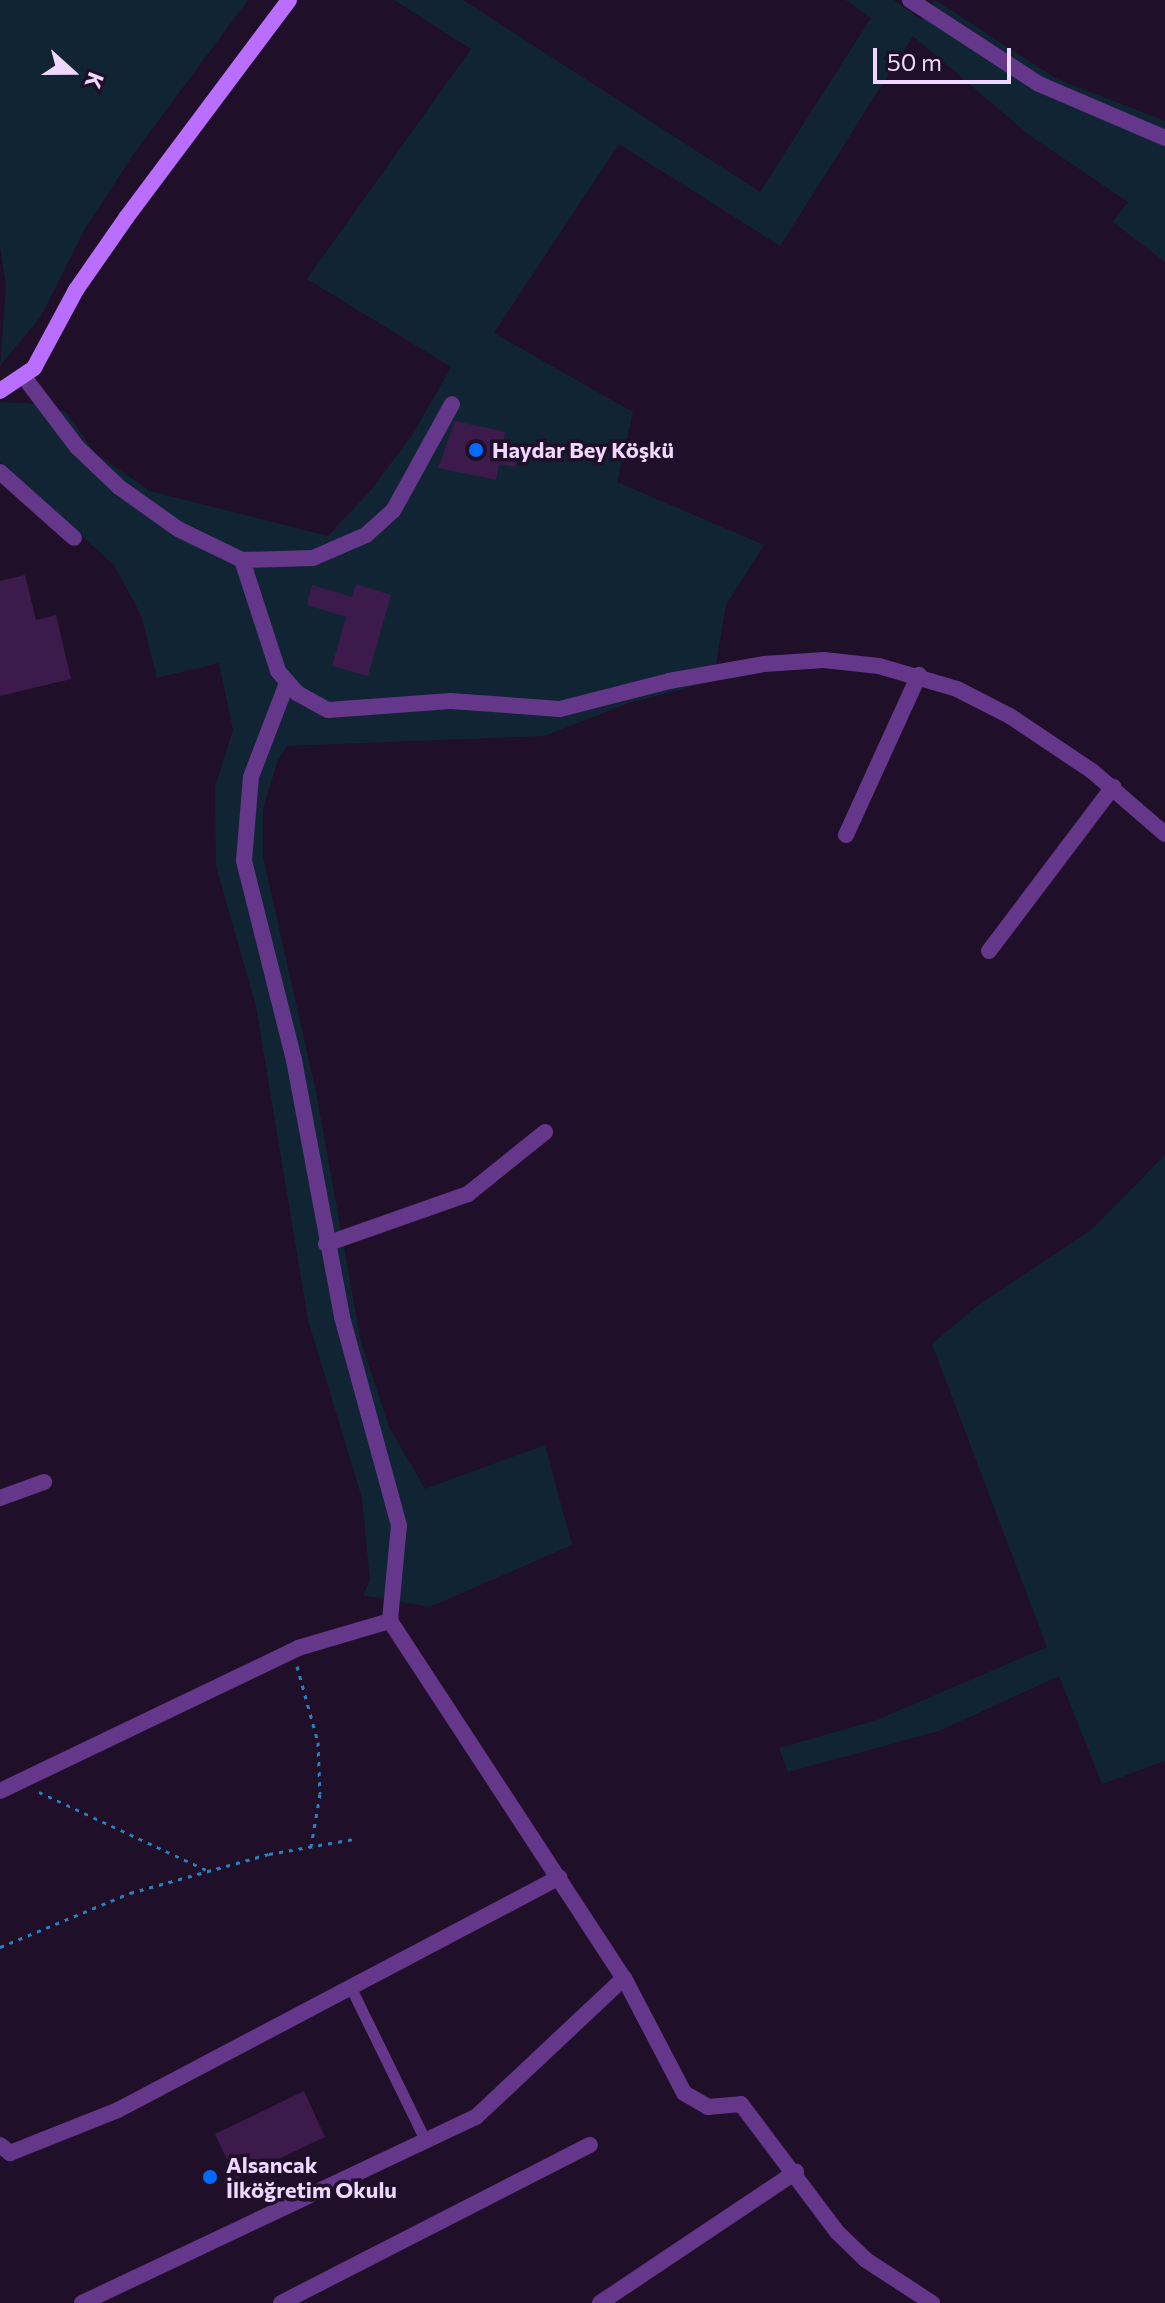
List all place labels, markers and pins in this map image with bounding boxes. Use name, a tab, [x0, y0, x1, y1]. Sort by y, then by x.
place label: Haydar Bey Köşkü	[492, 437, 674, 463]
marker: Haydar Bey Köşkü	[467, 441, 485, 459]
place label: Alsancak İlköğretim Okulu	[226, 2151, 397, 2202]
marker: Alsancak İlköğretim Okulu	[201, 2168, 219, 2186]

